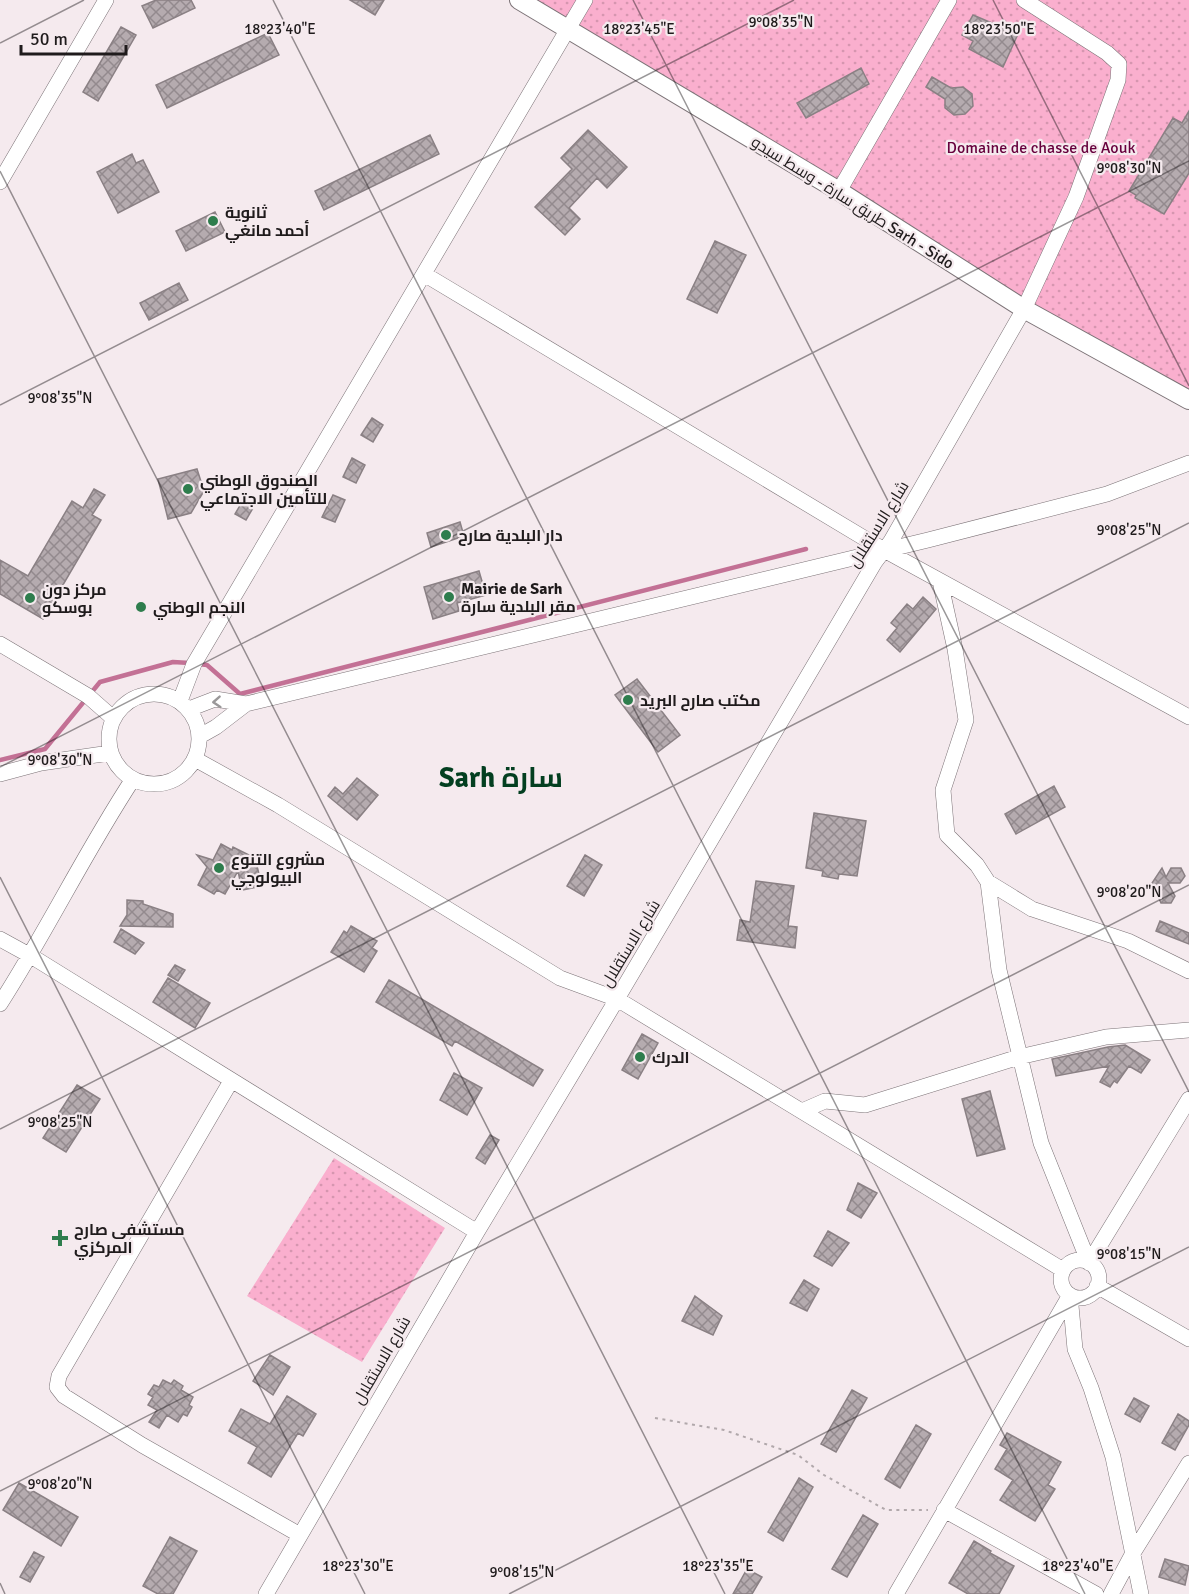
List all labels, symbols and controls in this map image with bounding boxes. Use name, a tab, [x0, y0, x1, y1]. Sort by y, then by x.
text: 9°08'35"N	[748, 13, 814, 31]
scale bar	[21, 18, 126, 56]
text: 18°23'40"E	[244, 20, 316, 38]
text: 18°23'45"E	[603, 20, 675, 38]
text: 18°23'50"E	[963, 20, 1035, 38]
text: 50 m	[30, 28, 68, 50]
street label: طريق سارة - وسط سيدو Sarh - Sido	[747, 132, 958, 274]
park label: Domaine de chasse de Aouk	[947, 138, 1135, 158]
text: 9°08'30"N	[1096, 159, 1162, 177]
place label: ثانوية أحمد مانغي	[225, 203, 309, 243]
marker: ثانوية أحمد مانغي	[206, 214, 220, 228]
text: 9°08'35"N	[27, 389, 93, 407]
place label: الصندوق الوطني للتأمين الاجتماعي	[200, 471, 327, 511]
street label: شارع الاستقلال	[844, 477, 914, 572]
marker: الصندوق الوطني للتأمين الاجتماعي	[181, 482, 195, 496]
text: 9°08'25"N	[1096, 521, 1162, 539]
place label: دار البلدية صارح	[458, 526, 563, 546]
marker: دار البلدية صارح	[439, 528, 453, 542]
place label: Mairie de Sarh مقر البلدية سارة	[461, 579, 576, 617]
place label: مركز دون بوسكو	[42, 580, 107, 618]
marker: Mairie de Sarh مقر البلدية سارة	[442, 590, 456, 604]
marker: مركز دون بوسكو	[23, 591, 37, 605]
place label: النجم الوطني	[153, 598, 245, 620]
marker: النجم الوطني	[134, 600, 148, 614]
place label: مكتب صارح البريد	[640, 691, 760, 711]
marker: مكتب صارح البريد	[621, 693, 635, 707]
one-way arrow	[212, 695, 222, 708]
text: 9°08'30"N	[27, 751, 93, 769]
district label: Sarh سارة	[439, 761, 563, 795]
place label: مشروع التنوع البيولوجي	[231, 850, 325, 890]
marker: مشروع التنوع البيولوجي	[212, 861, 226, 875]
text: 9°08'20"N	[1096, 883, 1162, 901]
street label: شارع الاستقلال	[597, 896, 666, 991]
place label: الدرك	[652, 1048, 690, 1068]
marker: الدرك	[633, 1050, 647, 1064]
text: 9°08'25"N	[27, 1113, 93, 1131]
place label: مستشفى صارح المركزي	[74, 1220, 184, 1260]
marker: مستشفى صارح المركزي	[51, 1229, 69, 1247]
text: 9°08'15"N	[1096, 1245, 1162, 1263]
street label: شارع الاستقلال	[349, 1313, 416, 1409]
text: 9°08'20"N	[27, 1475, 93, 1493]
text: 18°23'30"E	[322, 1557, 394, 1575]
text: 18°23'35"E	[682, 1557, 754, 1575]
text: 18°23'40"E	[1042, 1557, 1114, 1575]
text: 9°08'15"N	[489, 1563, 555, 1581]

